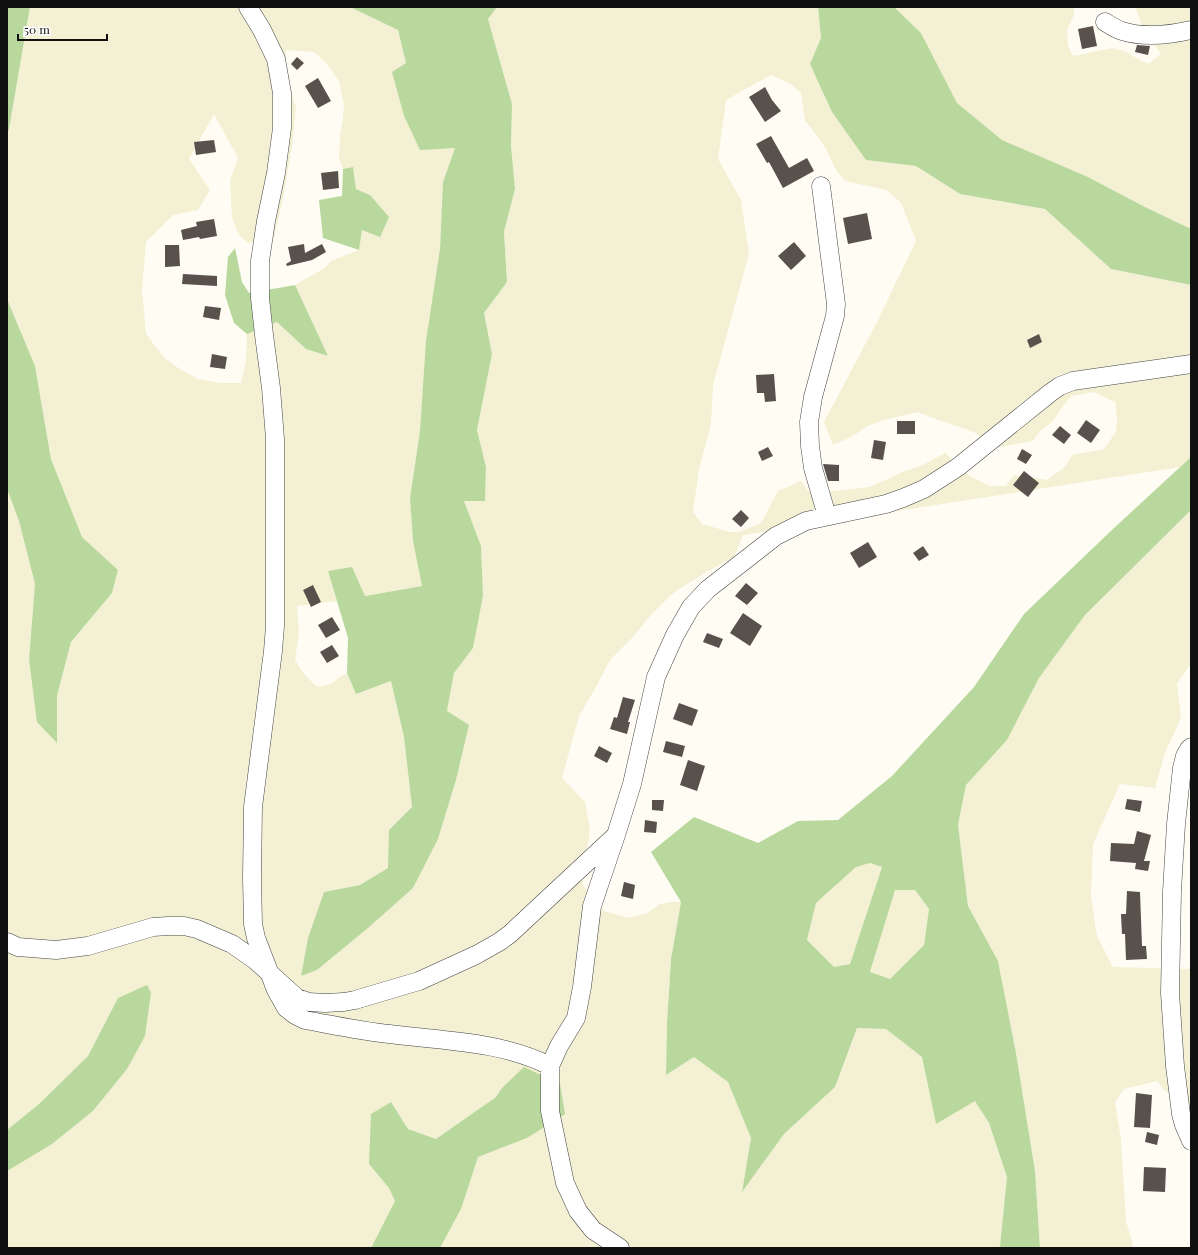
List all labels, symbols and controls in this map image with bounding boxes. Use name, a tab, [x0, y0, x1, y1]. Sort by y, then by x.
scale bar	[18, 16, 107, 42]
text: 50 m	[24, 21, 50, 37]

